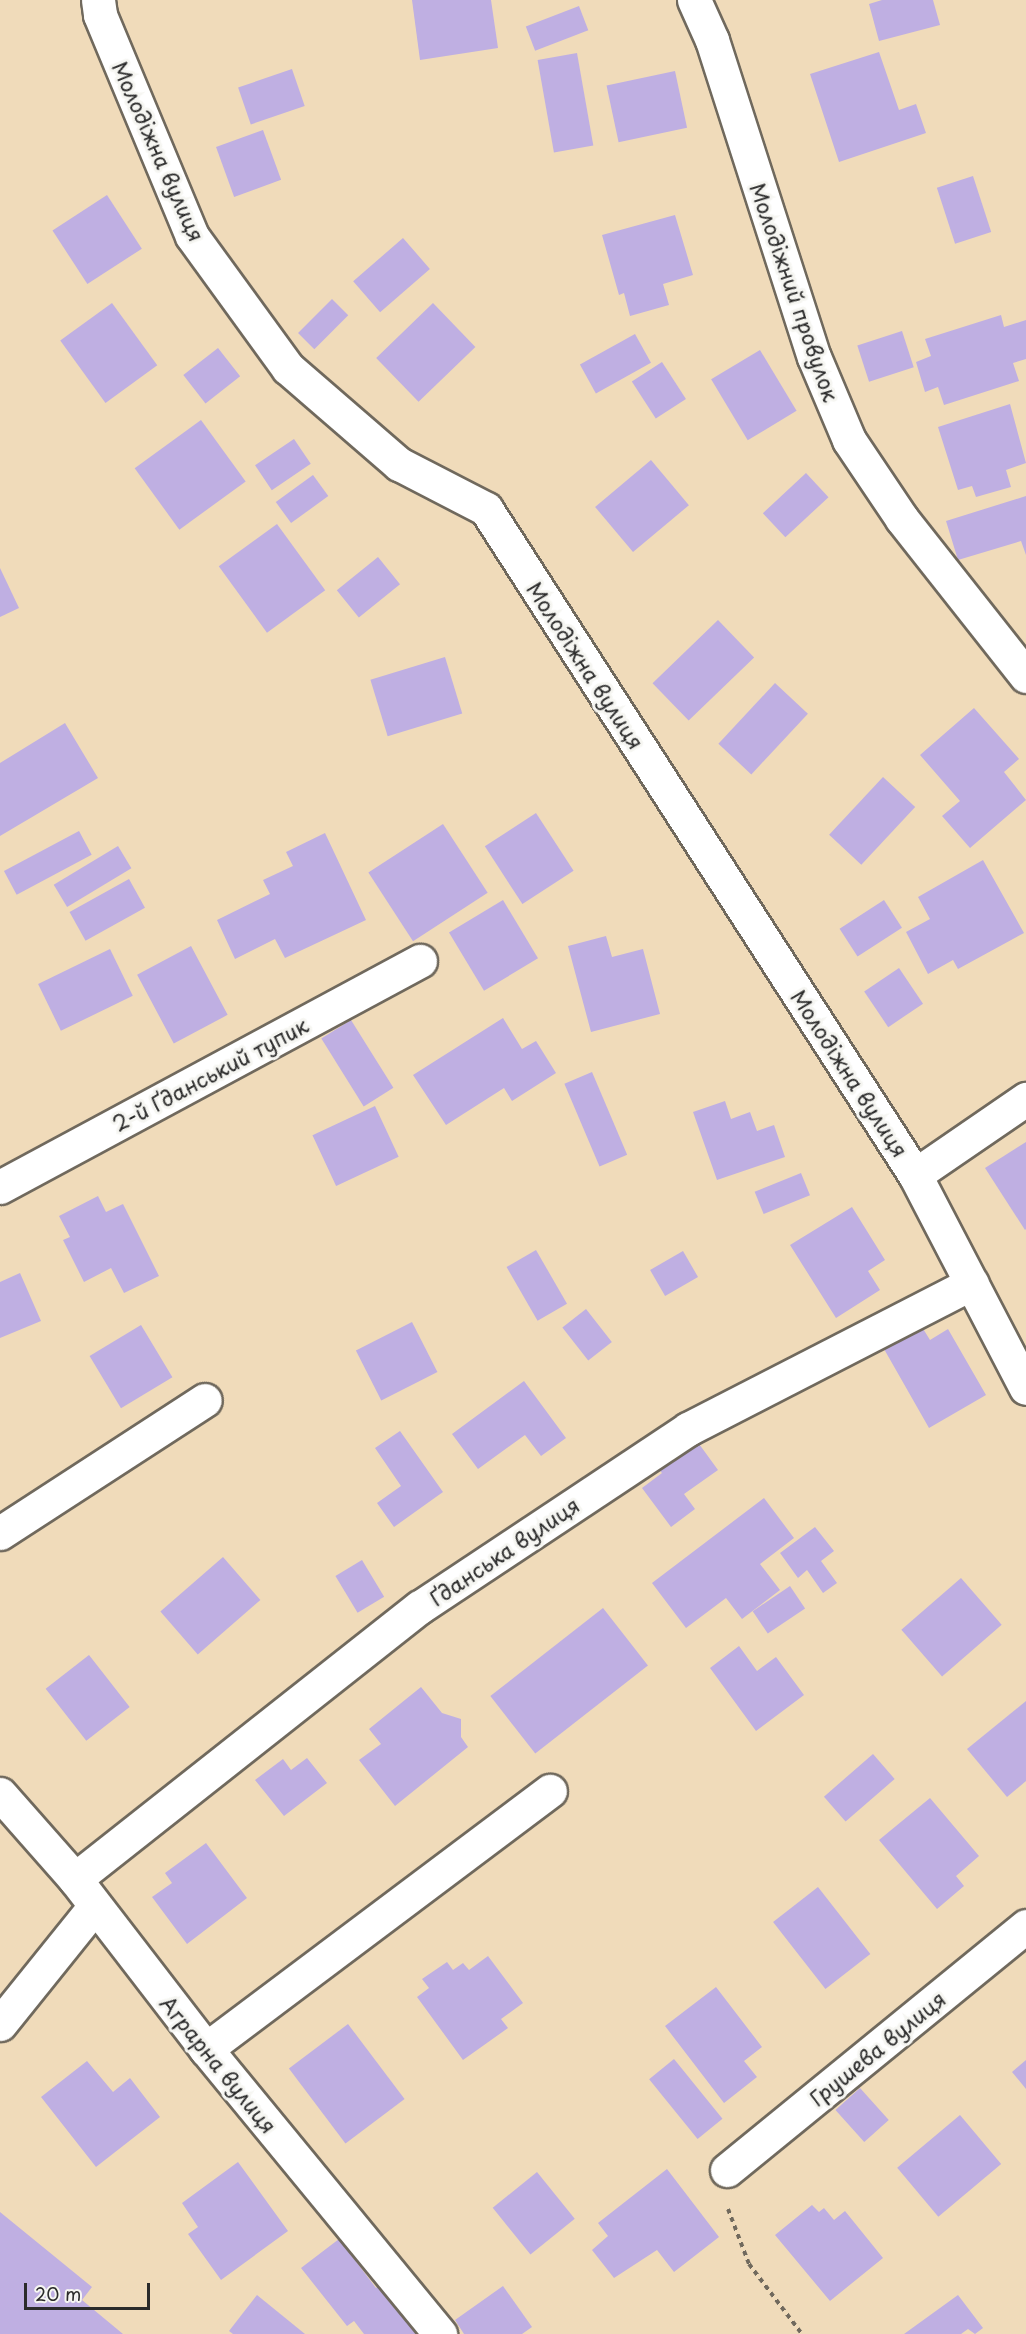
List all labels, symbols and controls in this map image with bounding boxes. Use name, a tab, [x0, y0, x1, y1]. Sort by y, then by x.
street label: Молодіжна вулиця	[108, 56, 210, 246]
street label: Молодіжний провулок	[746, 180, 844, 404]
street label: Молодіжна вулиця	[522, 576, 650, 754]
street label: Молодіжна вулиця	[786, 984, 914, 1162]
street label: 2-й Ґданський тупик	[108, 1012, 312, 1136]
street label: Ґданська вулиця	[424, 1491, 584, 1611]
street label: Грушева вулиця	[804, 1985, 950, 2111]
street label: Аграрна вулиця	[156, 1990, 282, 2138]
scale bar	[27, 2271, 153, 2309]
text: 20 m	[35, 2280, 81, 2307]

